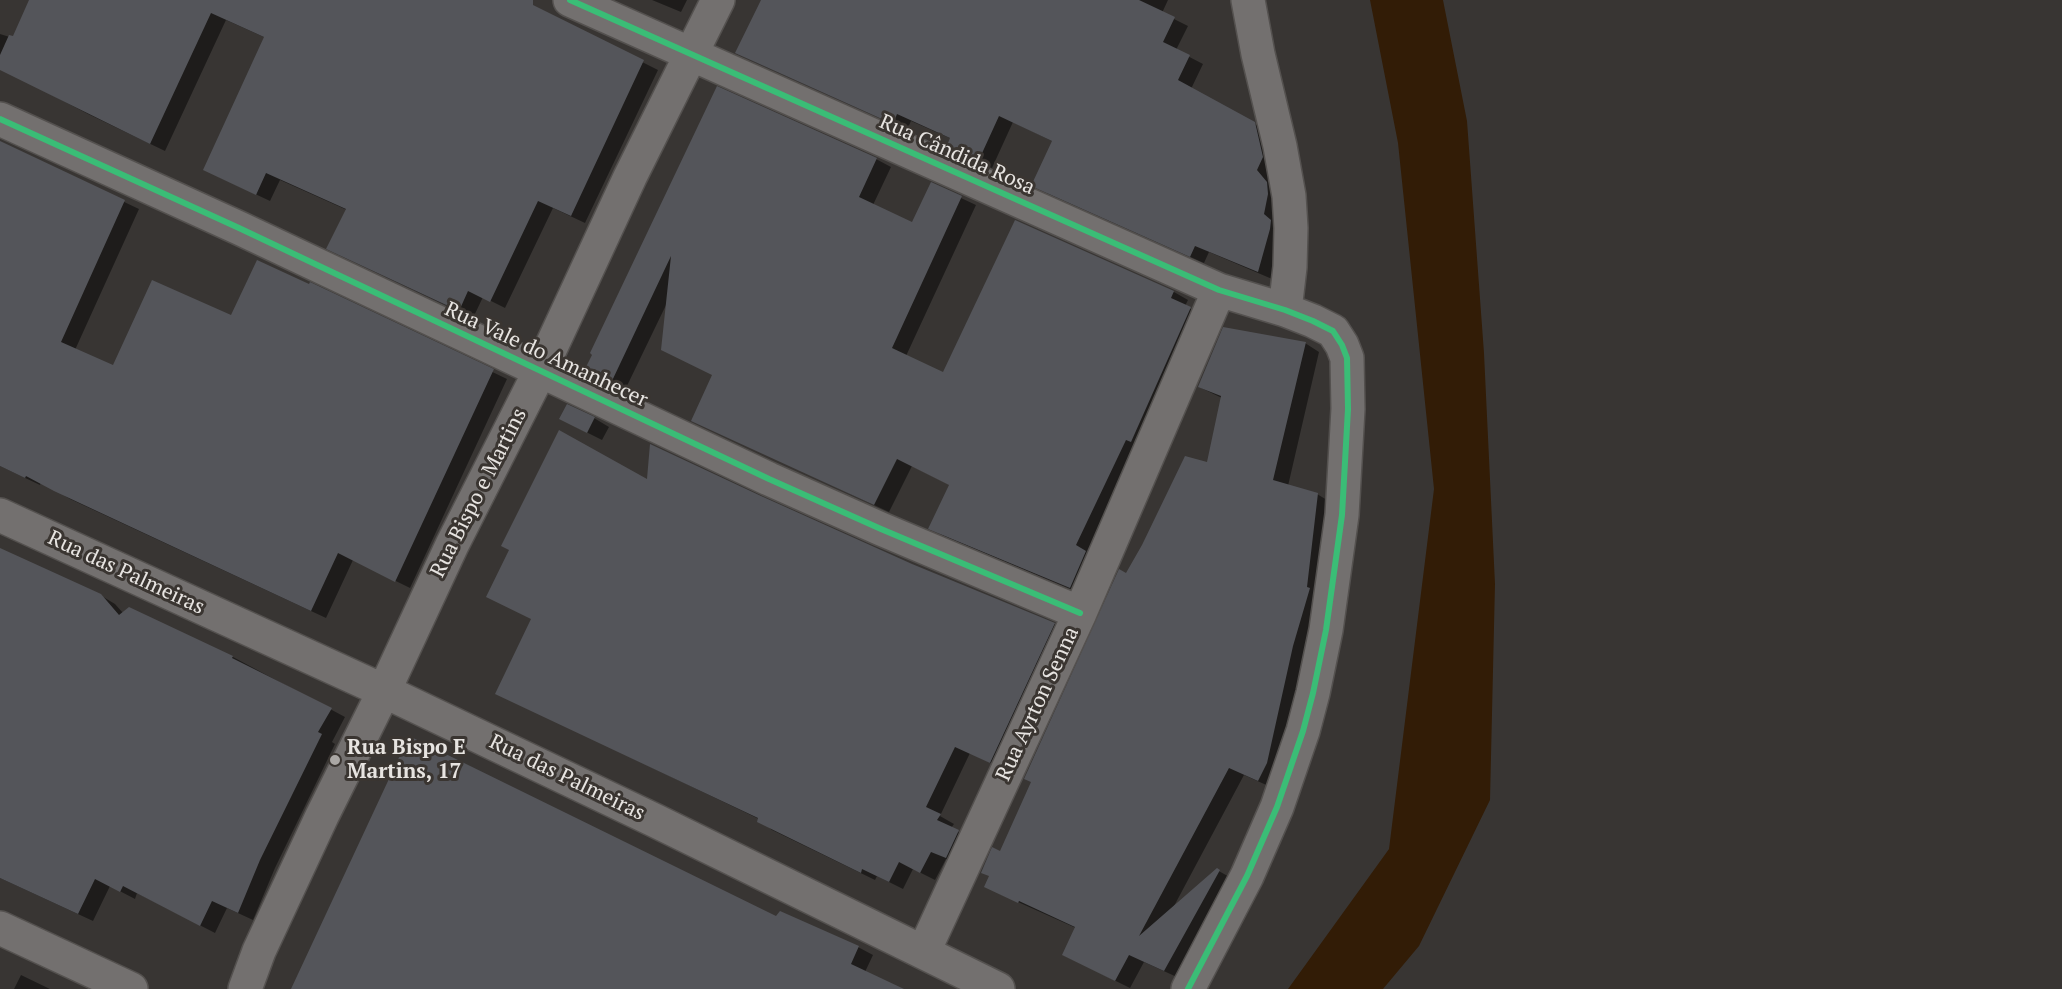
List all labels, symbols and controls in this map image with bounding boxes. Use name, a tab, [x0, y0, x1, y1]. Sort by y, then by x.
street label: Rua Cândida Rosa	[875, 109, 1039, 201]
street label: Rua Vale do Amanhecer	[440, 297, 652, 413]
street label: Rua Bispo e Martins	[425, 404, 533, 582]
street label: Rua das Palmeiras	[44, 526, 208, 620]
street label: Rua Ayrton Senna	[991, 623, 1085, 785]
street label: Rua das Palmeiras	[485, 729, 649, 827]
place label: Rua Bispo E Martins, 17	[347, 735, 466, 785]
marker: Rua Bispo E Martins, 17	[328, 753, 342, 767]

